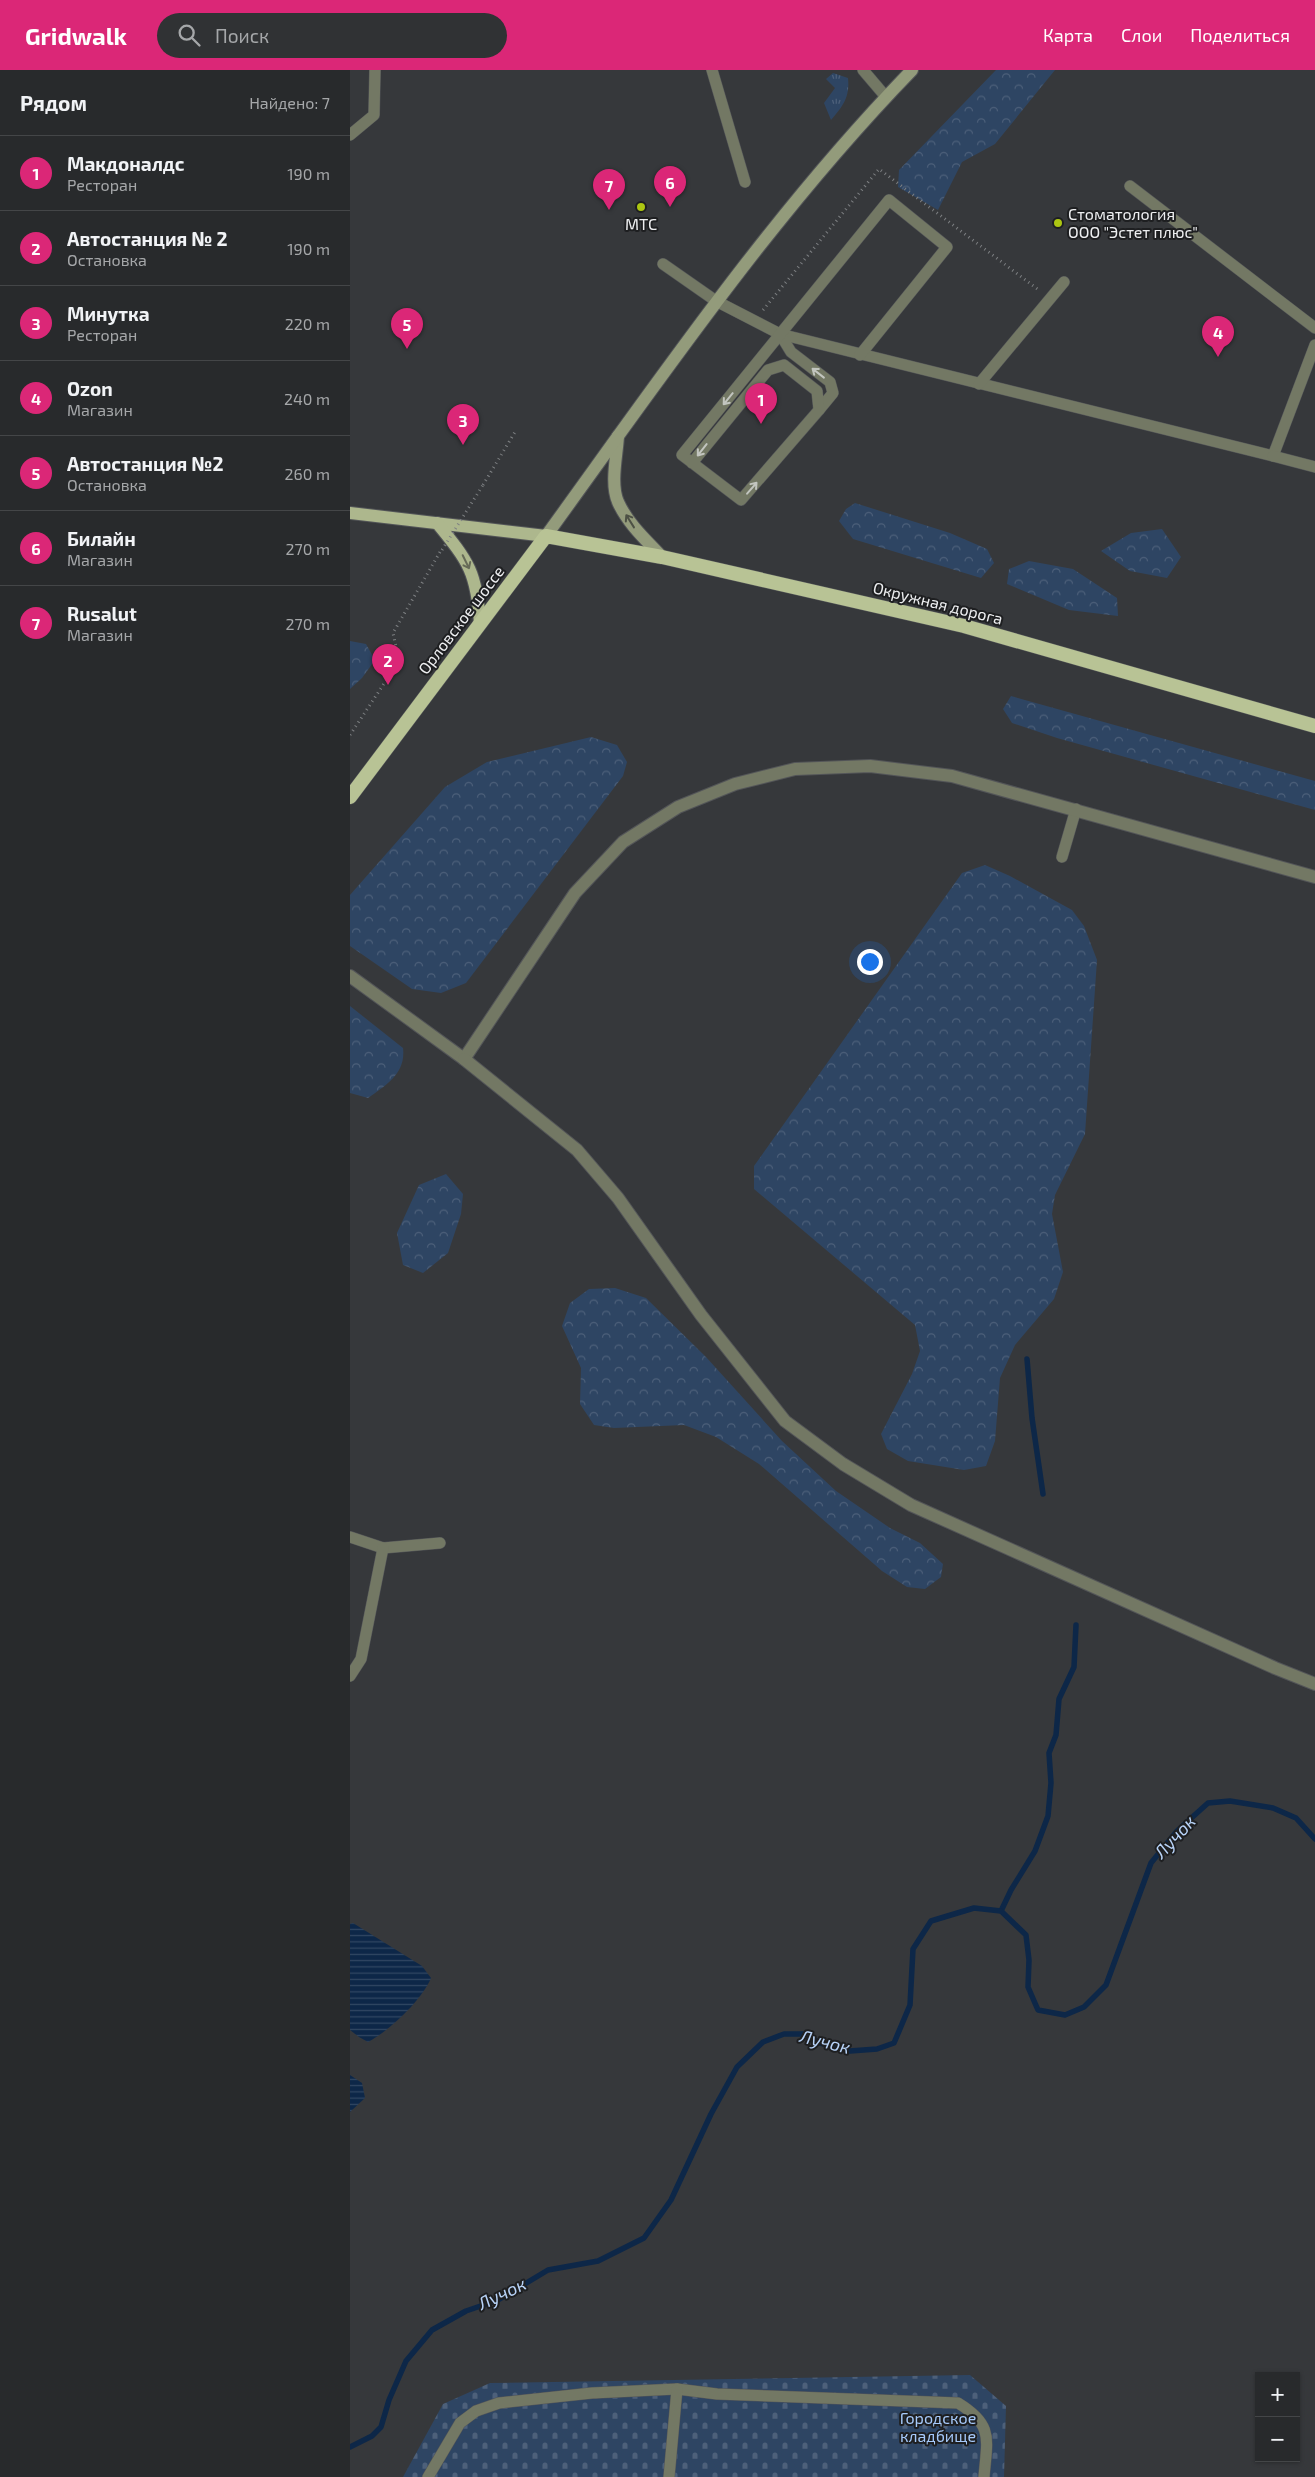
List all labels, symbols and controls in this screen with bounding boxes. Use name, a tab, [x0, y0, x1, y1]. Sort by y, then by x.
search box	[157, 13, 507, 58]
text: Gridwalk	[25, 21, 127, 50]
icon: search	[175, 21, 203, 49]
text: Поиск	[215, 24, 269, 47]
text: Карта	[1043, 24, 1093, 46]
text: Слои	[1121, 24, 1162, 46]
text: Поделиться	[1190, 24, 1290, 46]
text: Рядом	[20, 90, 87, 115]
text: Найдено: 7	[249, 93, 330, 112]
text: Макдоналдс	[67, 152, 185, 175]
text: 1	[33, 164, 39, 183]
text: 190 m	[287, 164, 330, 183]
pin: 6	[654, 166, 686, 207]
pin: 7	[593, 169, 625, 210]
text: Ресторан	[67, 175, 137, 194]
marker: МТС	[635, 201, 647, 213]
place label: Стоматология ООО "Эстет плюс"	[1068, 204, 1198, 241]
place label: МТС	[625, 214, 657, 233]
marker: Стоматология ООО "Эстет плюс"	[1052, 217, 1064, 229]
text: Автостанция № 2	[67, 227, 228, 250]
text: 2	[31, 239, 41, 258]
text: 190 m	[287, 239, 330, 258]
text: Остановка	[67, 250, 147, 269]
text: Минутка	[67, 302, 150, 325]
pin: 5	[391, 308, 423, 349]
text: 3	[31, 314, 41, 333]
text: 220 m	[285, 314, 330, 333]
pin: 4	[1202, 316, 1234, 357]
text: Ресторан	[67, 325, 137, 344]
one-way arrow	[812, 367, 825, 378]
text: Ozon	[67, 377, 113, 400]
pin: 1	[745, 383, 777, 424]
text: 4	[31, 389, 41, 408]
text: 240 m	[284, 389, 330, 408]
one-way arrow	[722, 392, 733, 405]
text: Магазин	[67, 400, 133, 419]
pin: 3	[447, 404, 479, 445]
one-way arrow	[696, 444, 707, 457]
text: Автостанция №2	[67, 452, 223, 475]
text: 5	[32, 464, 40, 483]
text: 260 m	[285, 464, 330, 483]
text: Остановка	[67, 475, 147, 494]
one-way arrow	[746, 481, 758, 494]
one-way arrow	[625, 514, 635, 528]
text: Билайн	[67, 527, 136, 550]
text: 6	[31, 539, 41, 558]
text: 270 m	[286, 539, 330, 558]
text: Магазин	[67, 550, 133, 569]
one-way arrow	[462, 554, 471, 569]
street label: Орловское шоссе	[414, 562, 508, 678]
street label: Окружная дорога	[871, 577, 1005, 629]
text: Rusalut	[67, 602, 137, 625]
text: 7	[32, 614, 40, 633]
text: 270 m	[286, 614, 330, 633]
text: Магазин	[67, 625, 133, 644]
pin: 2	[372, 644, 404, 685]
your location	[857, 949, 883, 975]
water label: Лучок	[1148, 1810, 1200, 1863]
water label: Лучок	[797, 2024, 853, 2058]
water label: Лучок	[473, 2272, 530, 2315]
map controls	[1255, 2372, 1300, 2462]
button: +	[1255, 2372, 1300, 2417]
park label: Городское кладбище	[900, 2408, 976, 2445]
button: −	[1255, 2417, 1300, 2462]

